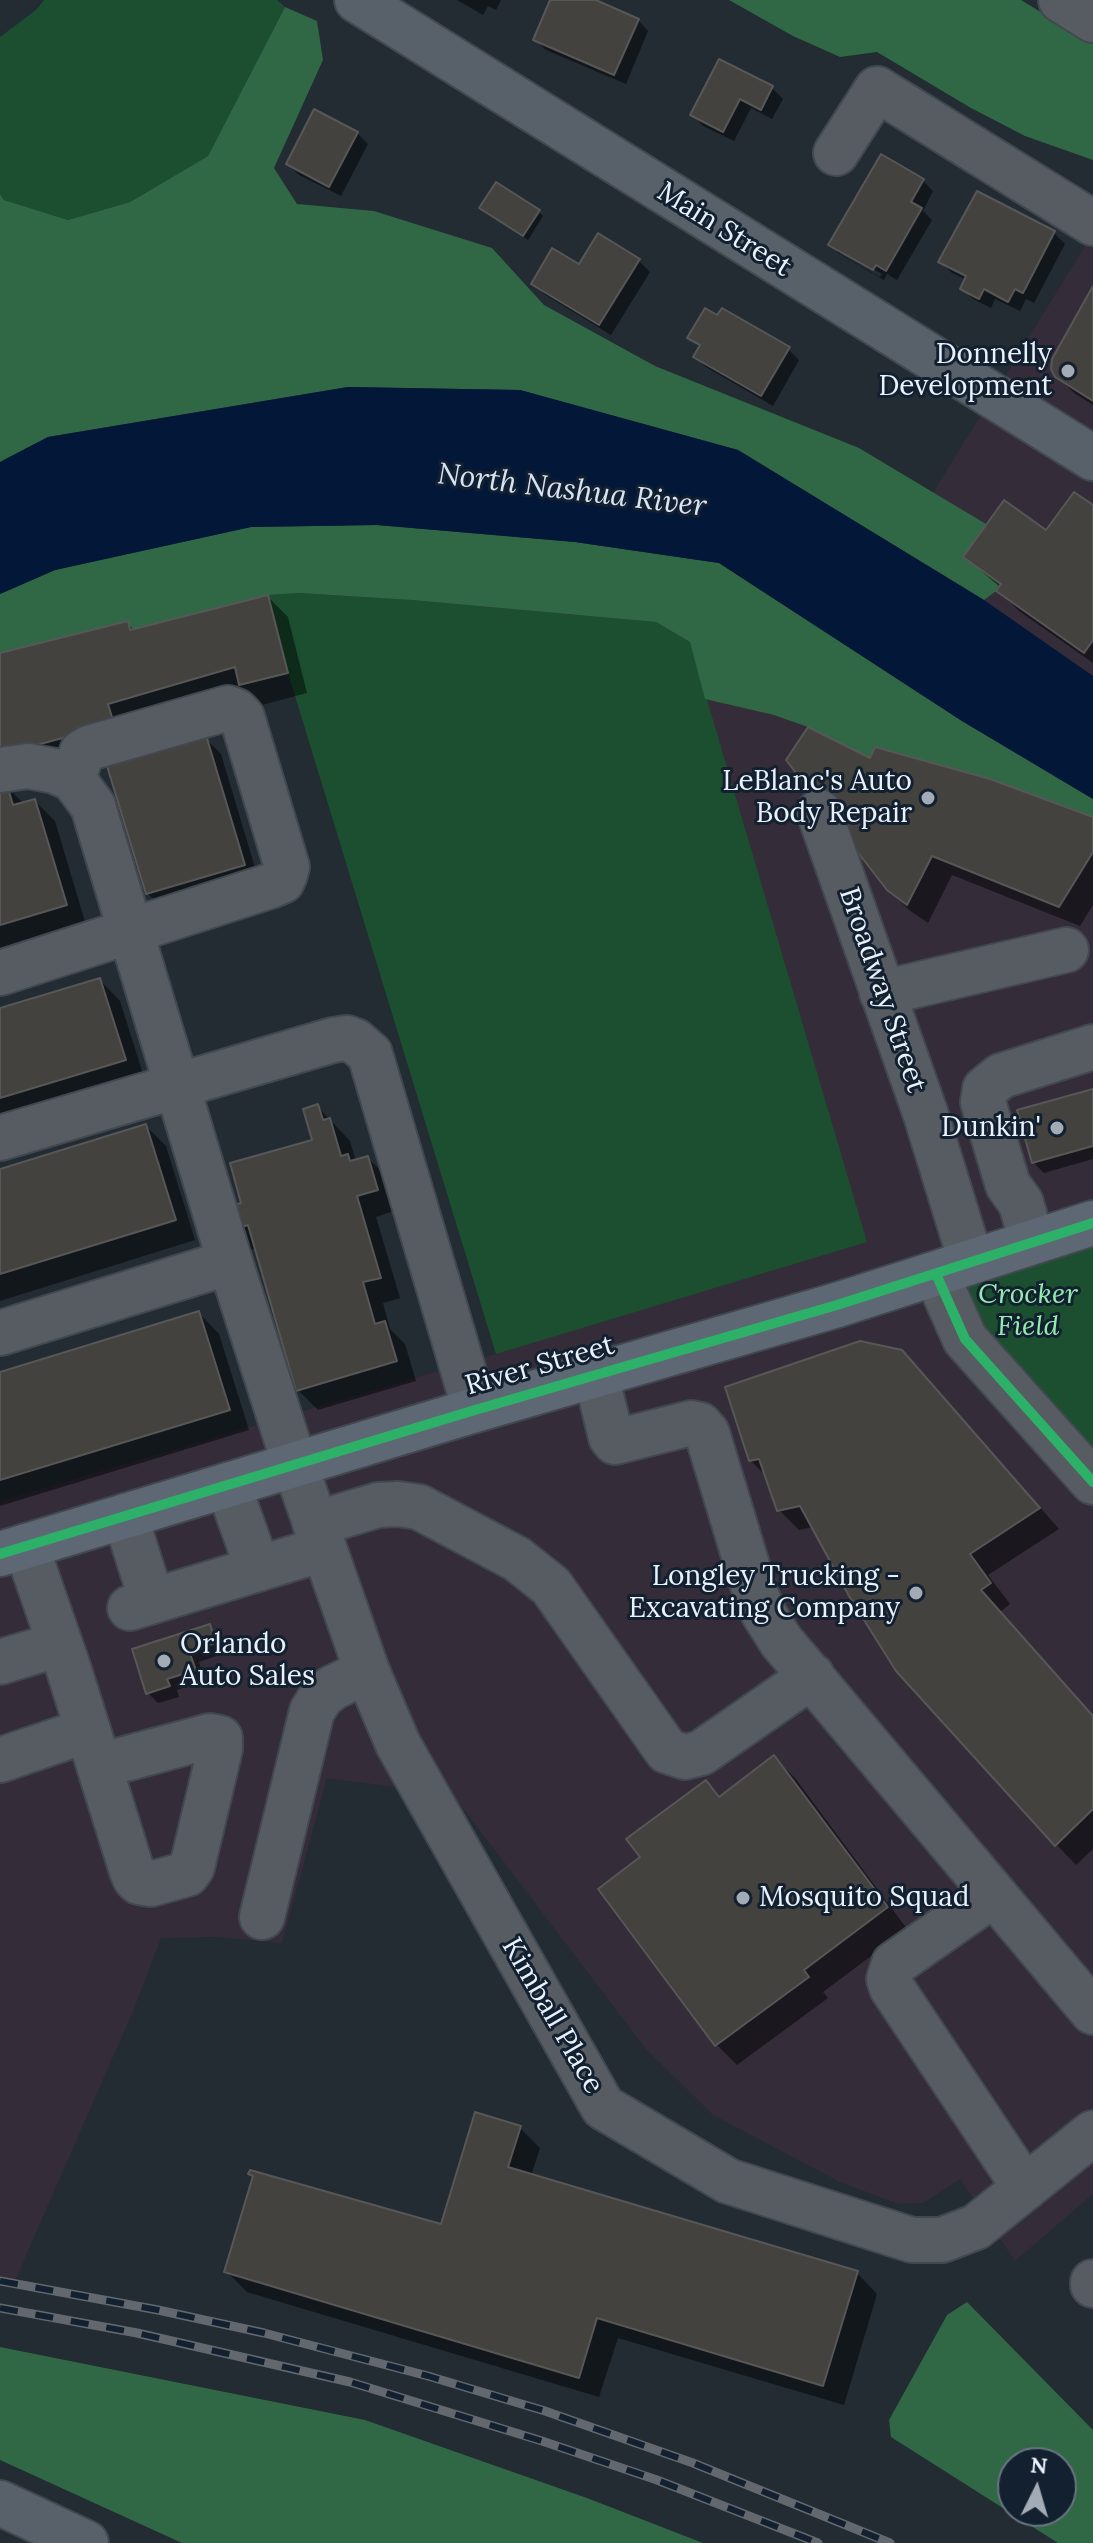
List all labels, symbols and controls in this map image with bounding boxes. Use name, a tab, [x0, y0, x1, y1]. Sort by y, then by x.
street label: Main Street	[651, 176, 797, 284]
place label: Donnelly Development	[878, 338, 1052, 404]
marker: Donnelly Development	[1059, 362, 1077, 380]
water label: North Nashua River	[435, 457, 709, 525]
place label: LeBlanc's Auto Body Repair	[722, 765, 912, 831]
marker: LeBlanc's Auto Body Repair	[919, 789, 937, 807]
street label: Broadway Street	[831, 883, 933, 1097]
place label: Dunkin'	[941, 1111, 1041, 1145]
marker: Dunkin'	[1048, 1119, 1066, 1137]
park label: Crocker Field	[978, 1278, 1078, 1344]
street label: River Street	[462, 1329, 618, 1403]
place label: Longley Trucking - Excavating Company	[629, 1560, 900, 1626]
marker: Longley Trucking - Excavating Company	[907, 1584, 925, 1602]
place label: Orlando Auto Sales	[180, 1628, 315, 1694]
marker: Orlando Auto Sales	[155, 1652, 173, 1670]
place label: Mosquito Squad	[759, 1881, 970, 1915]
marker: Mosquito Squad	[734, 1889, 752, 1907]
street label: Kimball Place	[494, 1932, 610, 2100]
north arrow	[997, 2447, 1077, 2527]
text: N	[1029, 2450, 1049, 2480]

